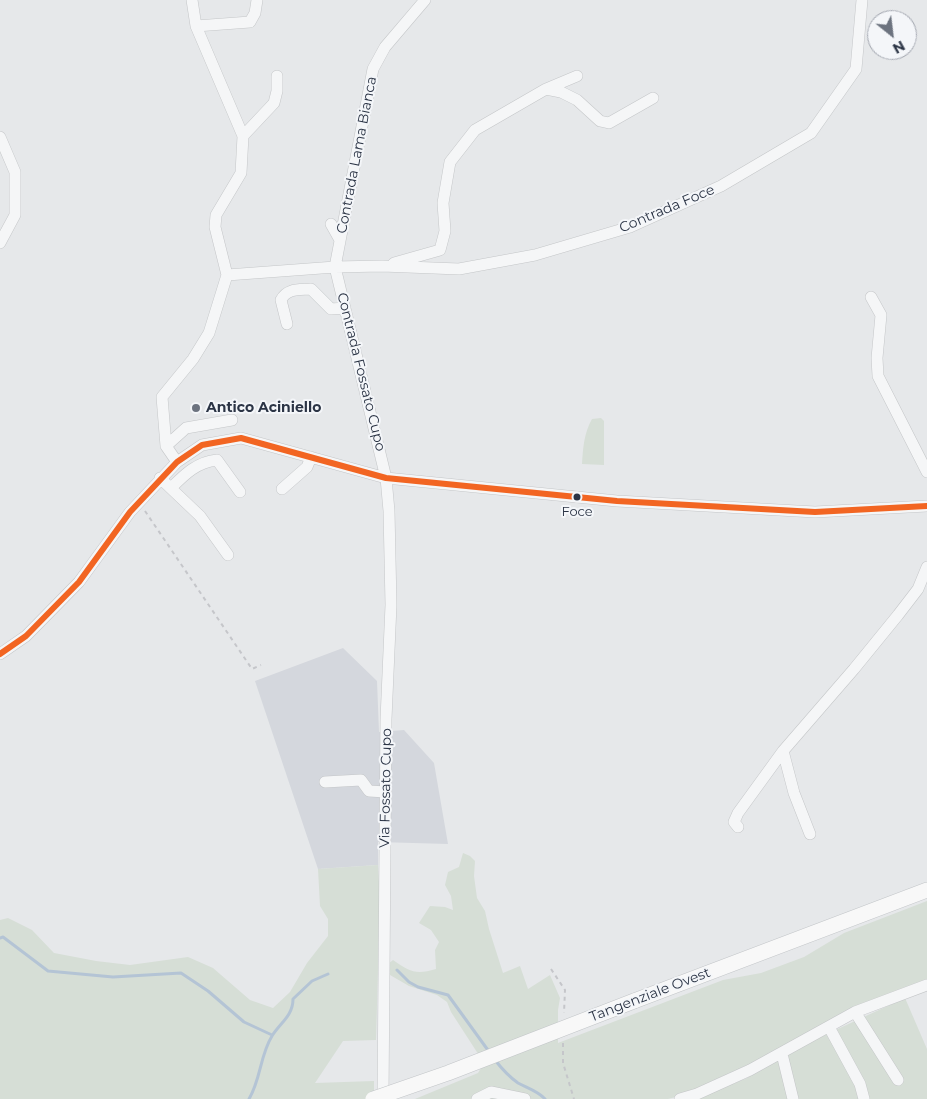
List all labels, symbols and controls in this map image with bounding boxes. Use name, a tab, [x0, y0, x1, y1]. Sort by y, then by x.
north arrow	[867, 10, 917, 60]
text: N	[889, 37, 908, 58]
street label: Contrada Lama Bianca	[334, 75, 380, 235]
street label: Contrada Foce	[617, 181, 717, 237]
street label: Contrada Fossato Cupo	[333, 291, 389, 453]
place label: Antico Aciniello	[206, 400, 321, 416]
marker: Antico Aciniello	[190, 402, 202, 414]
marker: Foce	[572, 492, 582, 502]
place label: Foce	[561, 504, 593, 520]
street label: Via Fossato Cupo	[377, 728, 395, 848]
street label: Tangenziale Ovest	[587, 964, 713, 1026]

